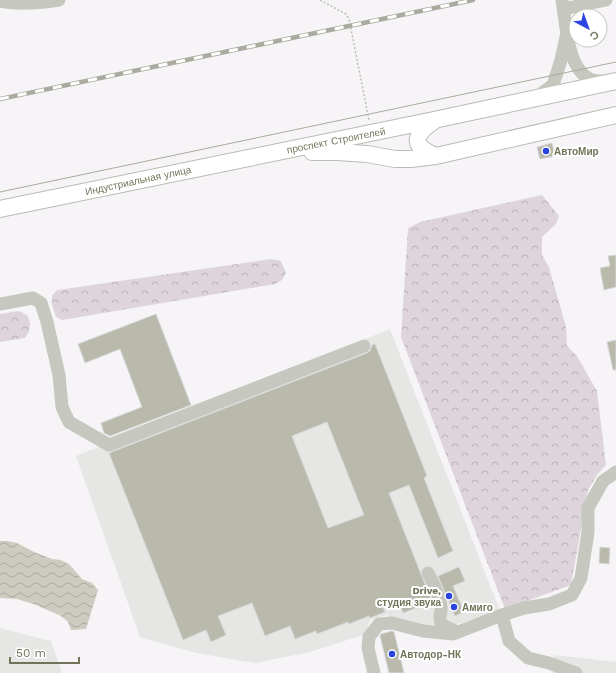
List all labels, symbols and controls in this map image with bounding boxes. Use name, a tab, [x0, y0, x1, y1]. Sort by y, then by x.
north arrow	[568, 8, 608, 48]
text: С	[587, 28, 601, 43]
street label: проспект Строителей	[286, 126, 386, 155]
marker: АвтоМир	[541, 146, 551, 156]
place label: АвтоМир	[554, 146, 599, 157]
street label: Индустриальная улица	[84, 164, 193, 197]
place label: Drive, студия звука	[377, 585, 441, 608]
marker: Drive, студия звука	[444, 591, 454, 601]
marker: Амиго	[449, 602, 459, 612]
place label: Амиго	[462, 602, 493, 613]
scale bar	[10, 639, 79, 665]
text: 50 m	[16, 646, 46, 660]
marker: Автодор-НК	[387, 649, 397, 659]
place label: Автодор-НК	[400, 649, 462, 660]

